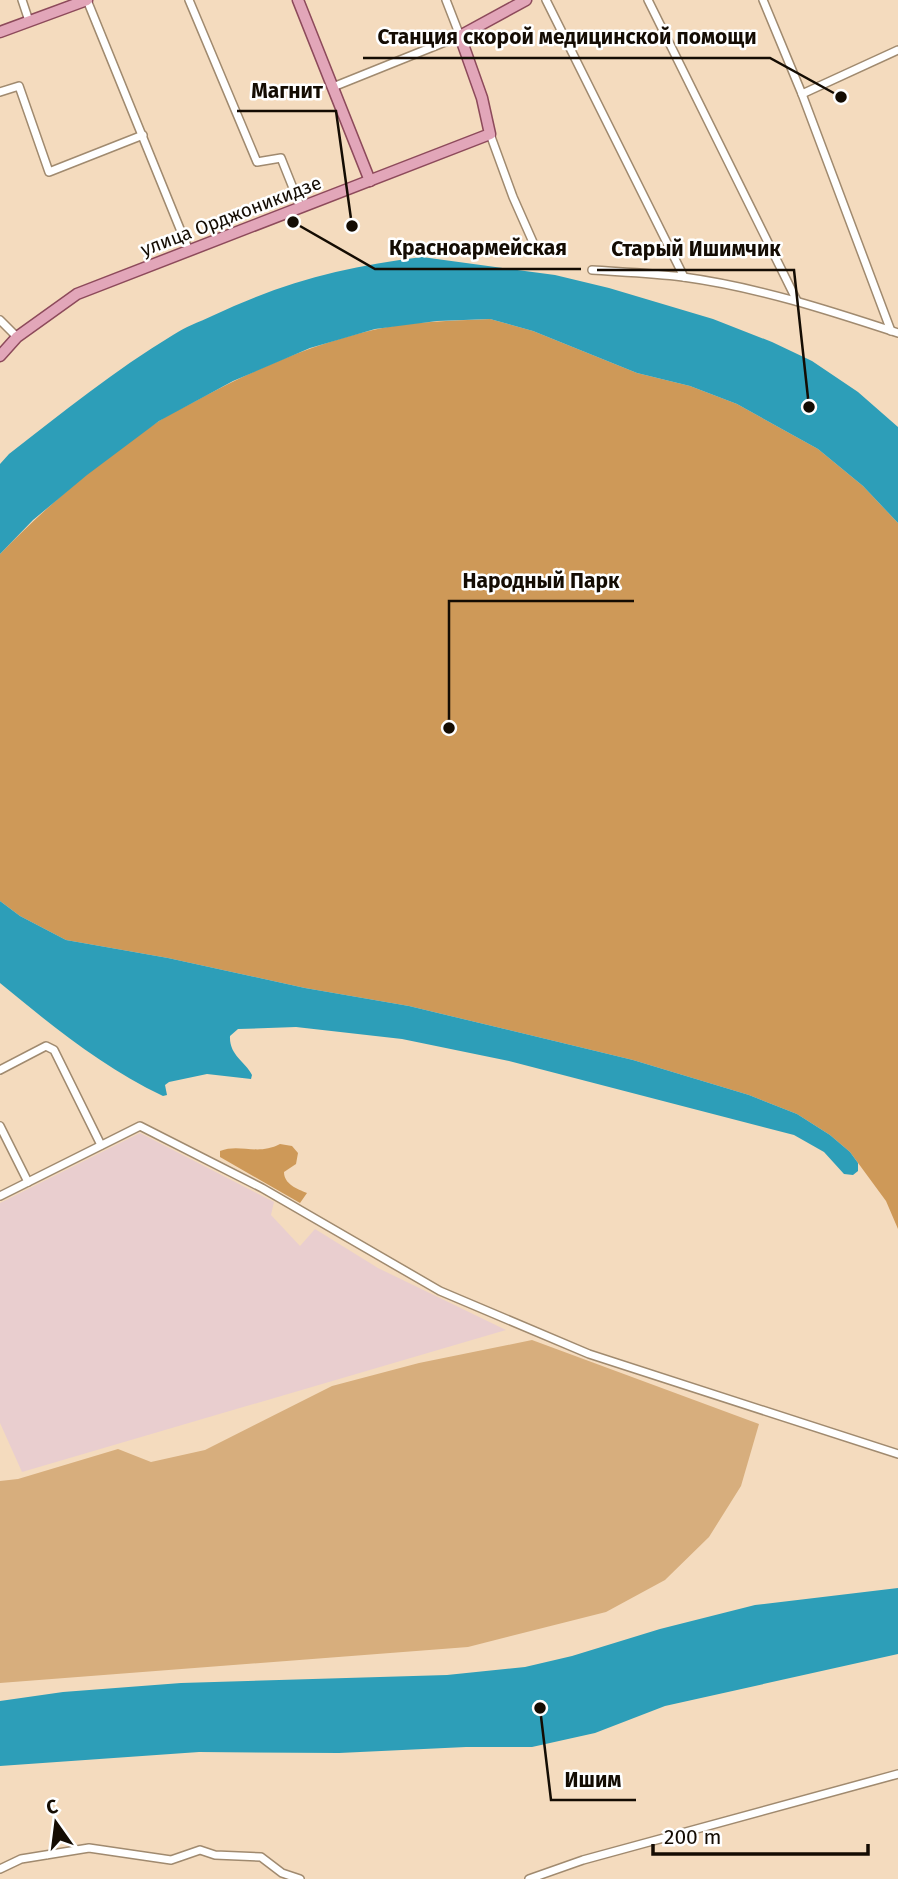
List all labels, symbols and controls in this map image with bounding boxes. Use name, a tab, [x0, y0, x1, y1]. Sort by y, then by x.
callout: Станция скорой медицинской помощи	[363, 16, 770, 58]
text: Станция скорой медицинской помощи	[377, 24, 757, 50]
callout: Магнит	[237, 69, 336, 111]
text: Магнит	[251, 78, 324, 104]
street label: улица Орджоникидзе	[137, 171, 325, 261]
callout: Красноармейская	[375, 227, 581, 269]
callout: Старый Ишимчик	[597, 228, 794, 270]
text: Красноармейская	[389, 235, 567, 261]
text: Старый Ишимчик	[611, 236, 781, 262]
callout: Народный Парк	[449, 559, 634, 601]
text: Народный Парк	[463, 568, 620, 594]
callout: Ишим	[551, 1758, 636, 1800]
text: Ишим	[565, 1767, 621, 1793]
north arrow	[21, 1788, 91, 1858]
text: С	[44, 1794, 60, 1819]
scale bar	[653, 1812, 868, 1856]
text: 200 m	[664, 1824, 721, 1850]

